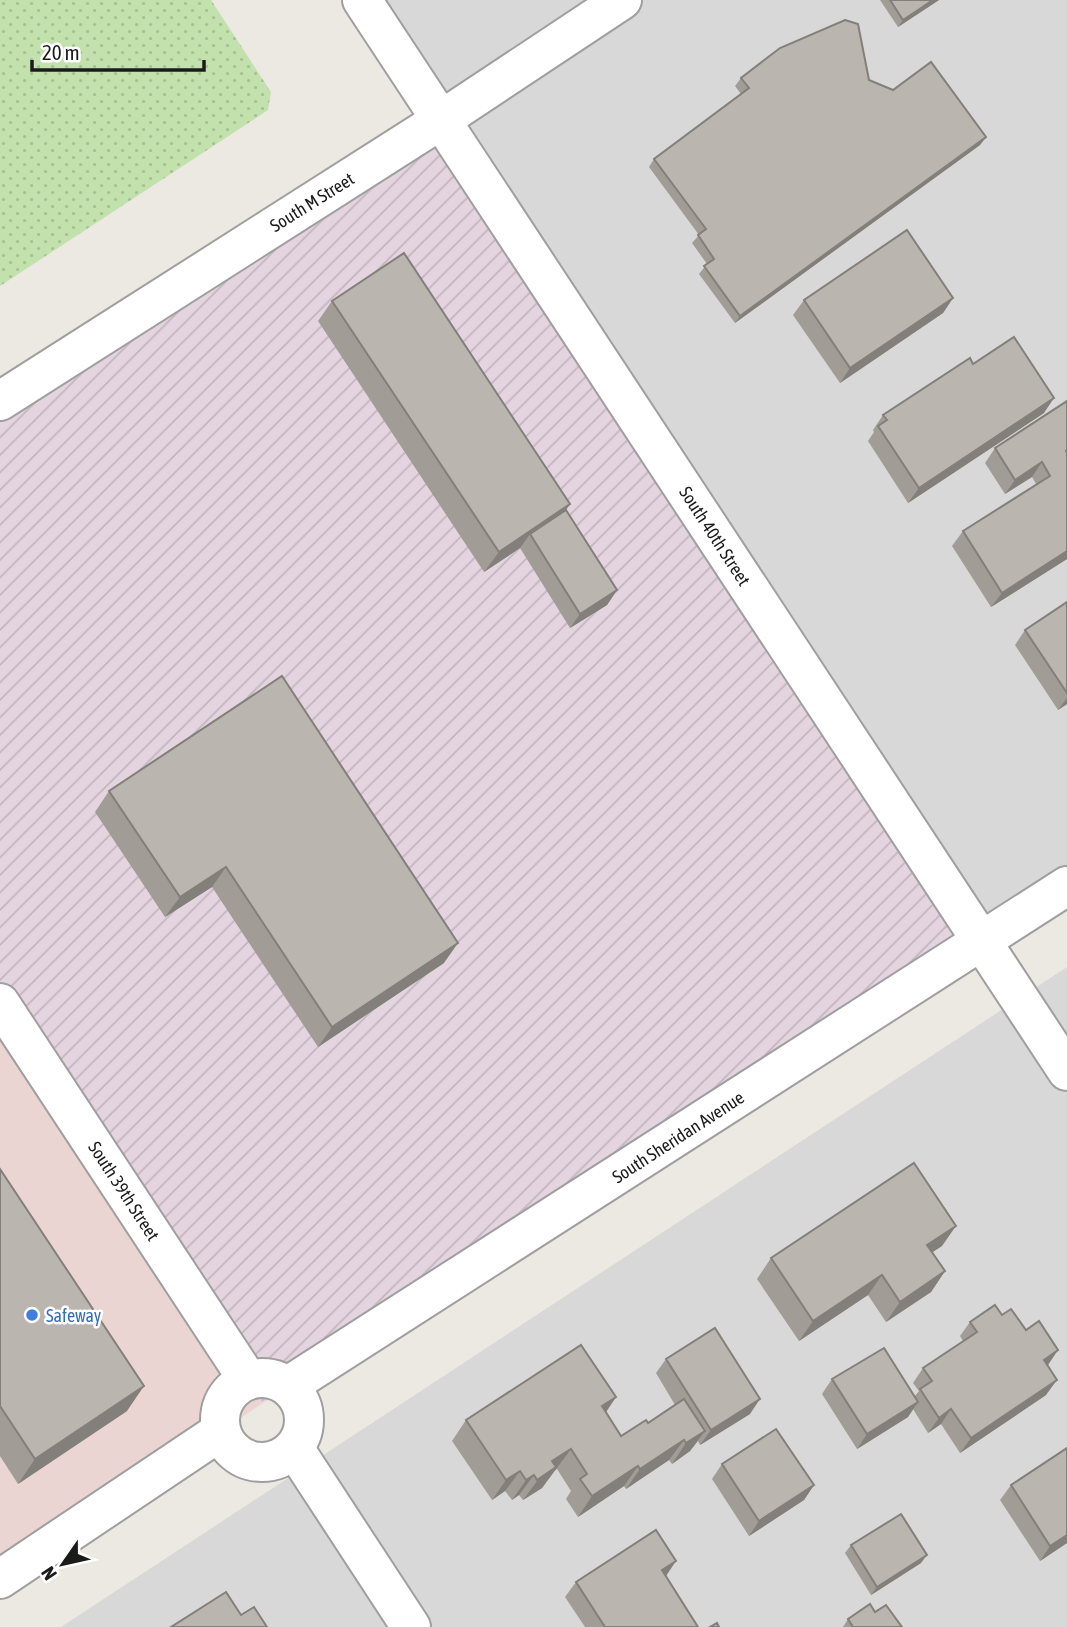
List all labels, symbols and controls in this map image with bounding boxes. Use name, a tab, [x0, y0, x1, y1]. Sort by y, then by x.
scale bar	[32, 28, 203, 72]
text: 20 m	[42, 40, 80, 64]
street label: South M Street	[266, 168, 358, 236]
street label: South 40th Street	[675, 483, 755, 589]
street label: South Sheridan Avenue	[608, 1087, 748, 1187]
street label: South 39th Street	[84, 1138, 164, 1244]
place label: Safeway	[46, 1305, 101, 1326]
marker: Safeway	[24, 1307, 40, 1323]
north arrow	[28, 1529, 98, 1599]
text: N	[37, 1563, 61, 1584]

